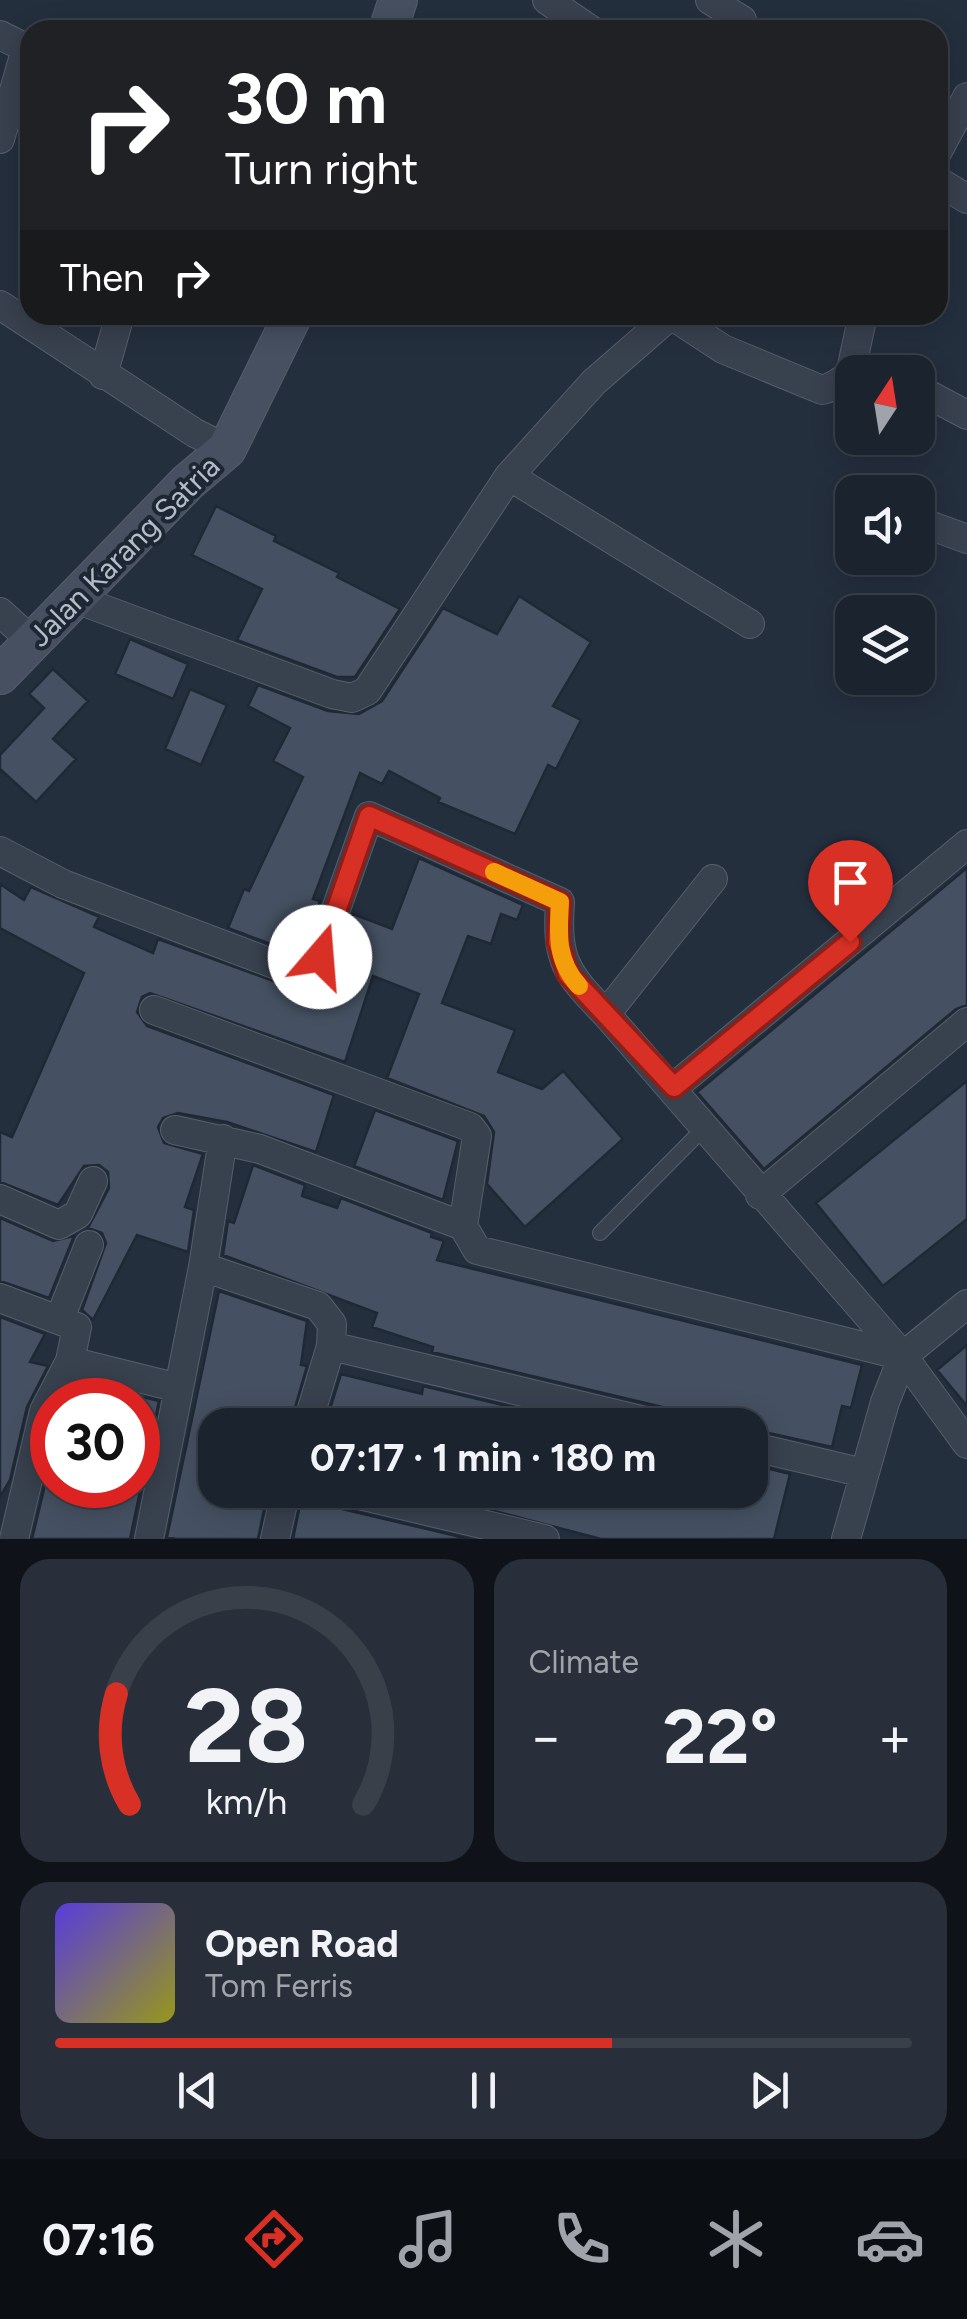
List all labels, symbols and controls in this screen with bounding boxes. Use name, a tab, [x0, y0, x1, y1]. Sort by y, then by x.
text: 30 m	[225, 56, 387, 141]
icon: right	[60, 60, 190, 190]
text: Turn right	[225, 141, 418, 195]
icon: right	[164, 250, 219, 305]
text: Then	[60, 255, 144, 301]
north arrow	[835, 355, 935, 455]
map controls	[835, 355, 935, 695]
street label: Jalan Karang Satria	[21, 448, 227, 654]
button: sound	[835, 475, 935, 575]
button: layers	[835, 595, 935, 695]
pin	[808, 840, 893, 943]
icon: arrive	[823, 855, 878, 910]
position arrow	[268, 905, 372, 1009]
speed limit sign: 30	[30, 1378, 160, 1508]
text: 07:17 · 1 min · 180 m	[310, 1435, 656, 1481]
text: Climate	[529, 1643, 639, 1681]
text: 28	[185, 1663, 309, 1788]
text: 22°	[663, 1692, 778, 1782]
text: −	[529, 1704, 563, 1770]
text: +	[878, 1704, 912, 1770]
text: km/h	[206, 1780, 288, 1823]
text: Open Road	[205, 1921, 399, 1967]
text: Tom Ferris	[205, 1967, 353, 2005]
icon: previous	[170, 2063, 225, 2118]
icon: pause	[456, 2063, 511, 2118]
icon: next	[742, 2063, 797, 2118]
icon: directions	[239, 2204, 309, 2274]
icon: music	[393, 2204, 463, 2274]
icon: phone	[547, 2204, 617, 2274]
icon: climate	[701, 2204, 771, 2274]
icon: car	[855, 2204, 925, 2274]
text: 07:16	[42, 2212, 155, 2266]

